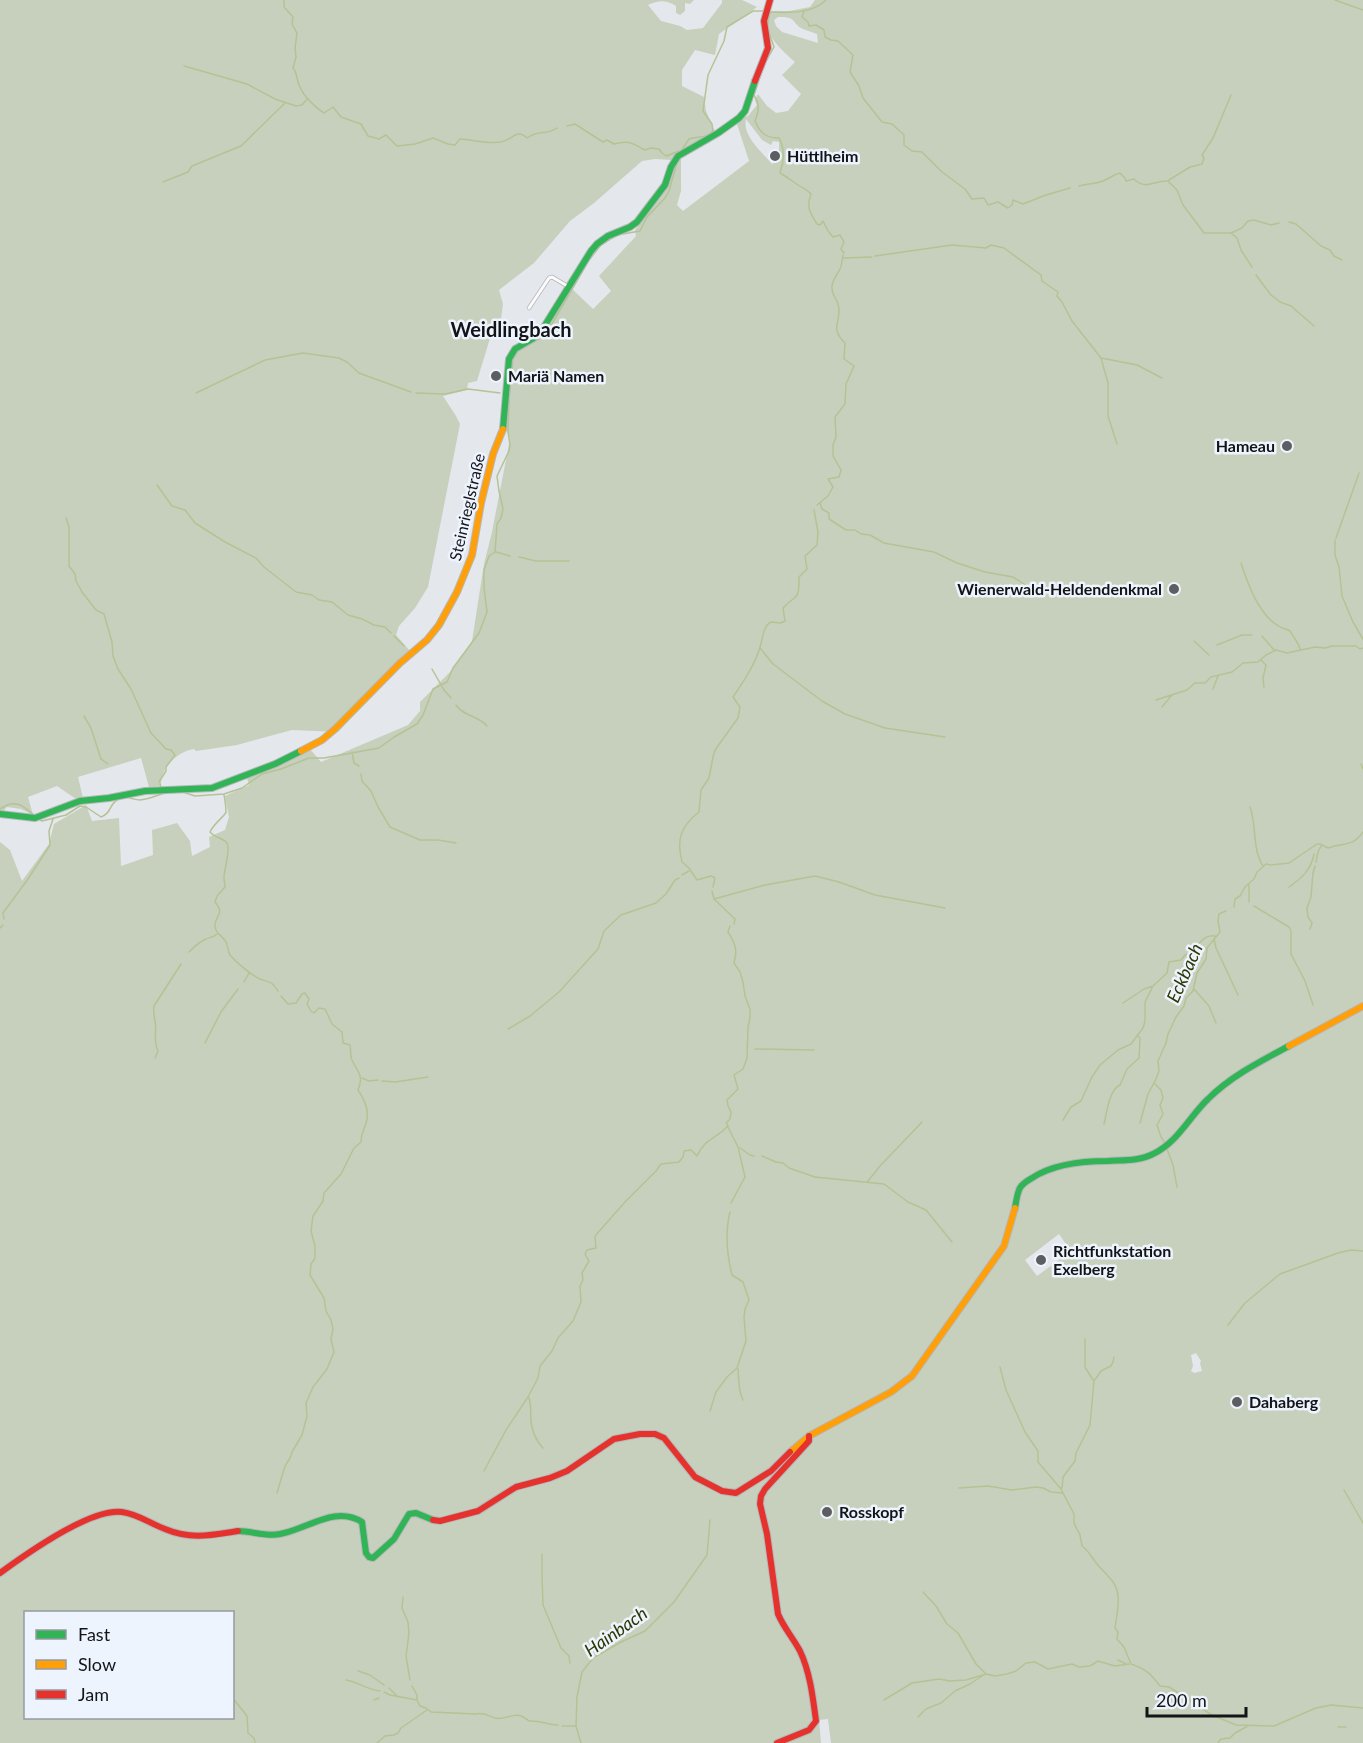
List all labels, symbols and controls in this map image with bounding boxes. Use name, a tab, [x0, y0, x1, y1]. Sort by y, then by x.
place label: Hüttlheim	[787, 146, 858, 165]
marker: Hüttlheim	[768, 149, 782, 163]
district label: Weidlingbach	[450, 317, 572, 341]
place label: Mariä Namen	[508, 366, 604, 385]
marker: Mariä Namen	[489, 369, 503, 383]
place label: Hameau	[1216, 436, 1275, 455]
marker: Hameau	[1280, 439, 1294, 453]
street label: Steinrieglstraße	[445, 451, 488, 562]
place label: Wienerwald-Heldendenkmal	[957, 579, 1162, 598]
marker: Wienerwald-Heldendenkmal	[1167, 582, 1181, 596]
water label: Eckbach	[1161, 940, 1207, 1006]
place label: Richtfunkstation Exelberg	[1053, 1241, 1171, 1278]
marker: Richtfunkstation Exelberg	[1034, 1253, 1048, 1267]
place label: Dahaberg	[1249, 1392, 1319, 1411]
marker: Dahaberg	[1230, 1395, 1244, 1409]
place label: Rosskopf	[839, 1502, 904, 1521]
marker: Rosskopf	[820, 1505, 834, 1519]
water label: Hainbach	[580, 1602, 651, 1661]
legend	[24, 1611, 234, 1719]
text: Fast	[78, 1623, 111, 1645]
text: Slow	[78, 1653, 116, 1675]
scale bar	[1147, 1680, 1246, 1718]
text: Jam	[78, 1683, 109, 1705]
text: 200 m	[1156, 1689, 1207, 1711]

